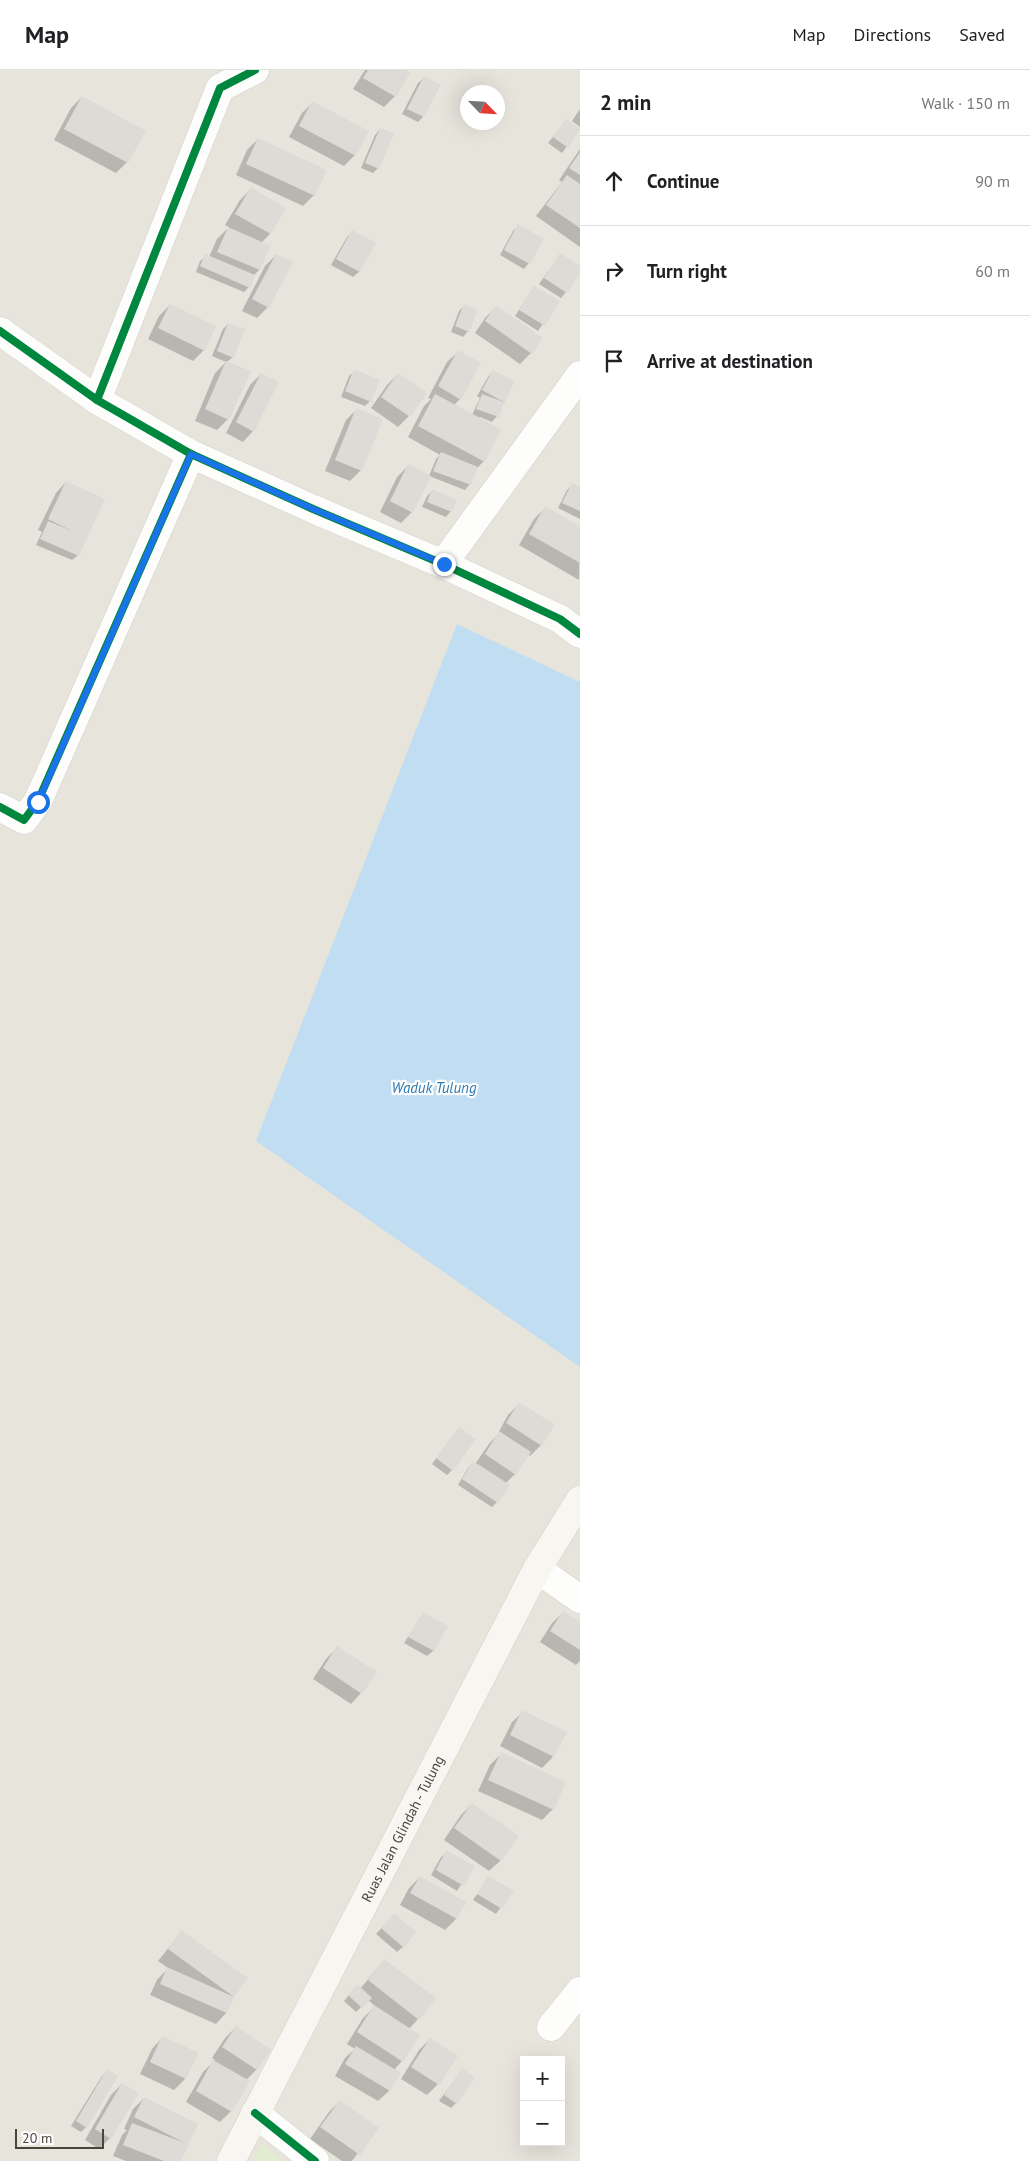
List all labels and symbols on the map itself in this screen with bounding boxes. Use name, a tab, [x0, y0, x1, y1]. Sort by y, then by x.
north arrow	[460, 85, 505, 130]
route end	[433, 553, 456, 576]
route start	[27, 791, 50, 814]
water label: Waduk Tulung	[392, 1078, 477, 1097]
street label: Ruas Jalan Glindah - Tulung	[357, 1752, 448, 1905]
scale bar	[15, 2126, 104, 2149]

